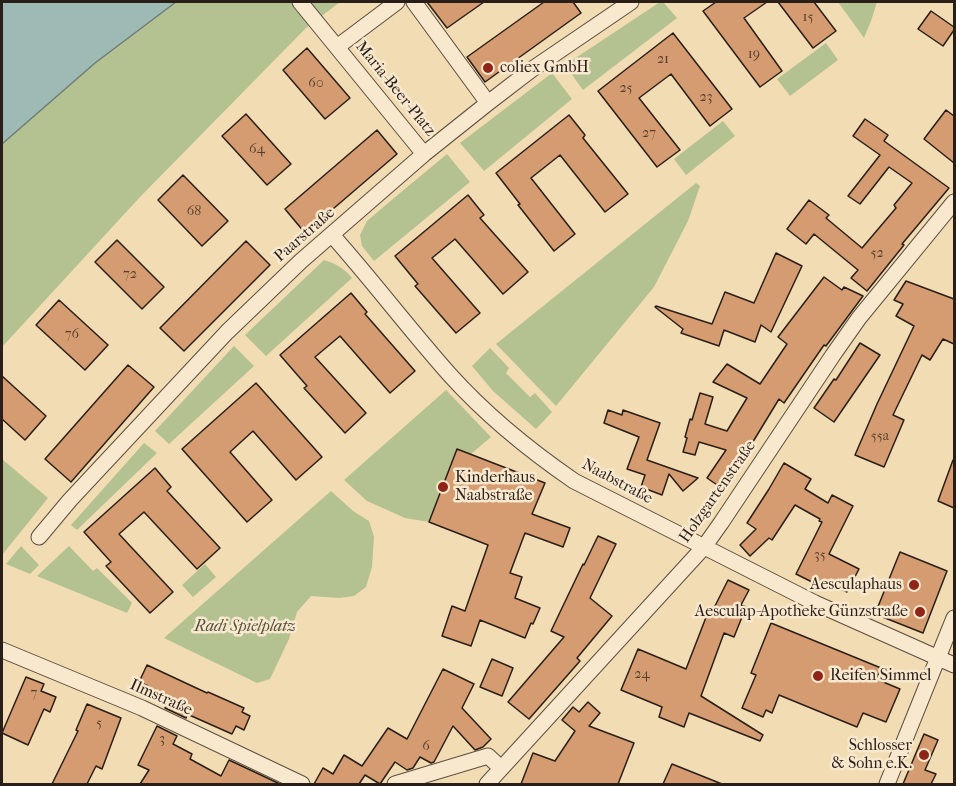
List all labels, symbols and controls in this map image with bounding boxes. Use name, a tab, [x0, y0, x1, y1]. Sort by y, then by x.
house number: 15	[803, 10, 813, 26]
street label: Maria-Beer-Platz	[351, 38, 439, 140]
house number: 19	[748, 47, 760, 63]
house number: 21	[657, 52, 669, 68]
place label: coliex GmbH	[500, 58, 589, 78]
marker: coliex GmbH	[481, 61, 495, 75]
house number: 60	[308, 76, 324, 92]
house number: 25	[619, 81, 633, 97]
house number: 23	[700, 90, 712, 106]
house number: 27	[642, 126, 656, 142]
house number: 64	[249, 142, 265, 158]
house number: 68	[187, 204, 201, 220]
street label: Paarstraße	[271, 204, 339, 266]
house number: 52	[870, 246, 884, 262]
house number: 72	[123, 267, 137, 283]
house number: 76	[65, 327, 79, 343]
house number: 55a	[871, 429, 889, 445]
street label: Holzgartenstraße	[676, 437, 760, 547]
street label: Naabstraße	[578, 455, 656, 509]
place label: Kinderhaus Naabstraße	[455, 468, 535, 506]
marker: Kinderhaus Naabstraße	[436, 480, 450, 494]
house number: 35	[814, 548, 826, 564]
place label: Aesculaphaus	[810, 575, 902, 595]
marker: Aesculaphaus	[907, 578, 921, 592]
place label: Aesculap-Apotheke Günzstraße	[695, 602, 908, 622]
marker: Aesculap-Apotheke Günzstraße	[913, 605, 927, 619]
park label: Radi Spielplatz	[194, 617, 296, 637]
place label: Reifen Simmel	[830, 666, 931, 686]
house number: 24	[634, 667, 650, 683]
marker: Reifen Simmel	[811, 669, 825, 683]
street label: Ilmstraße	[127, 676, 195, 720]
house number: 7	[31, 686, 37, 702]
house number: 5	[96, 716, 102, 732]
house number: 3	[159, 732, 165, 748]
place label: Schlosser & Sohn e.K.	[831, 736, 912, 774]
house number: 6	[422, 739, 430, 755]
marker: Schlosser & Sohn e.K.	[917, 748, 931, 762]

